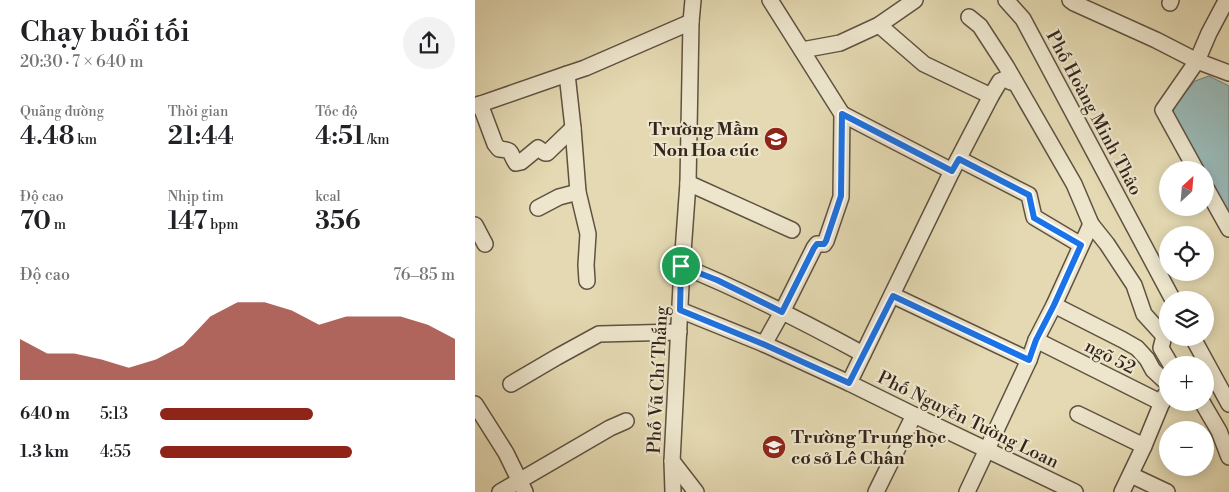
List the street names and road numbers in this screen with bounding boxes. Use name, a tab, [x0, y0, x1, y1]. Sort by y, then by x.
street label: Phố Hoàng Minh Thảo	[1041, 27, 1147, 199]
street label: Phố Vũ Chí Thắng	[643, 305, 673, 454]
street label: ngõ 52	[1081, 334, 1139, 380]
street label: Phố Nguyễn Tường Loan	[874, 366, 1063, 474]

